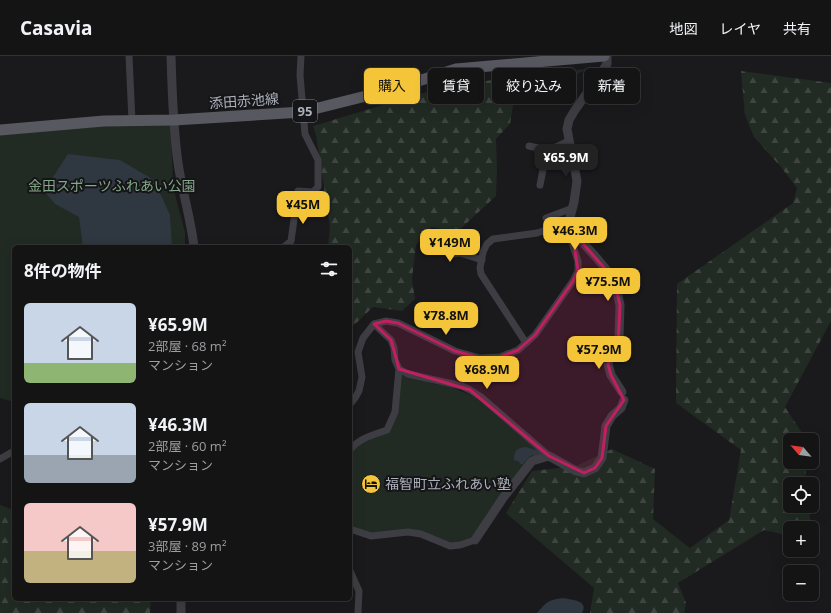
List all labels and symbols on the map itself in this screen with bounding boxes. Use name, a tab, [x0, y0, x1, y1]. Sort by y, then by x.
street label: 添田赤池線	[208, 89, 280, 112]
road number: 95	[293, 100, 317, 122]
pin: ¥65.9M	[533, 144, 599, 178]
park label: 金田スポーツふれあい公園	[28, 176, 196, 195]
pin: ¥45M	[279, 191, 327, 225]
pin: ¥46.3M	[542, 217, 608, 251]
pin: ¥149M	[422, 229, 478, 263]
pin: ¥75.5M	[575, 268, 641, 302]
pin: ¥78.8M	[413, 302, 479, 336]
pin: ¥57.9M	[566, 336, 632, 370]
pin: ¥68.9M	[454, 356, 520, 390]
north arrow	[783, 433, 819, 469]
hotel icon: 福智町立ふれあい塾	[360, 473, 382, 495]
place label: 福智町立ふれあい塾	[385, 474, 511, 493]

